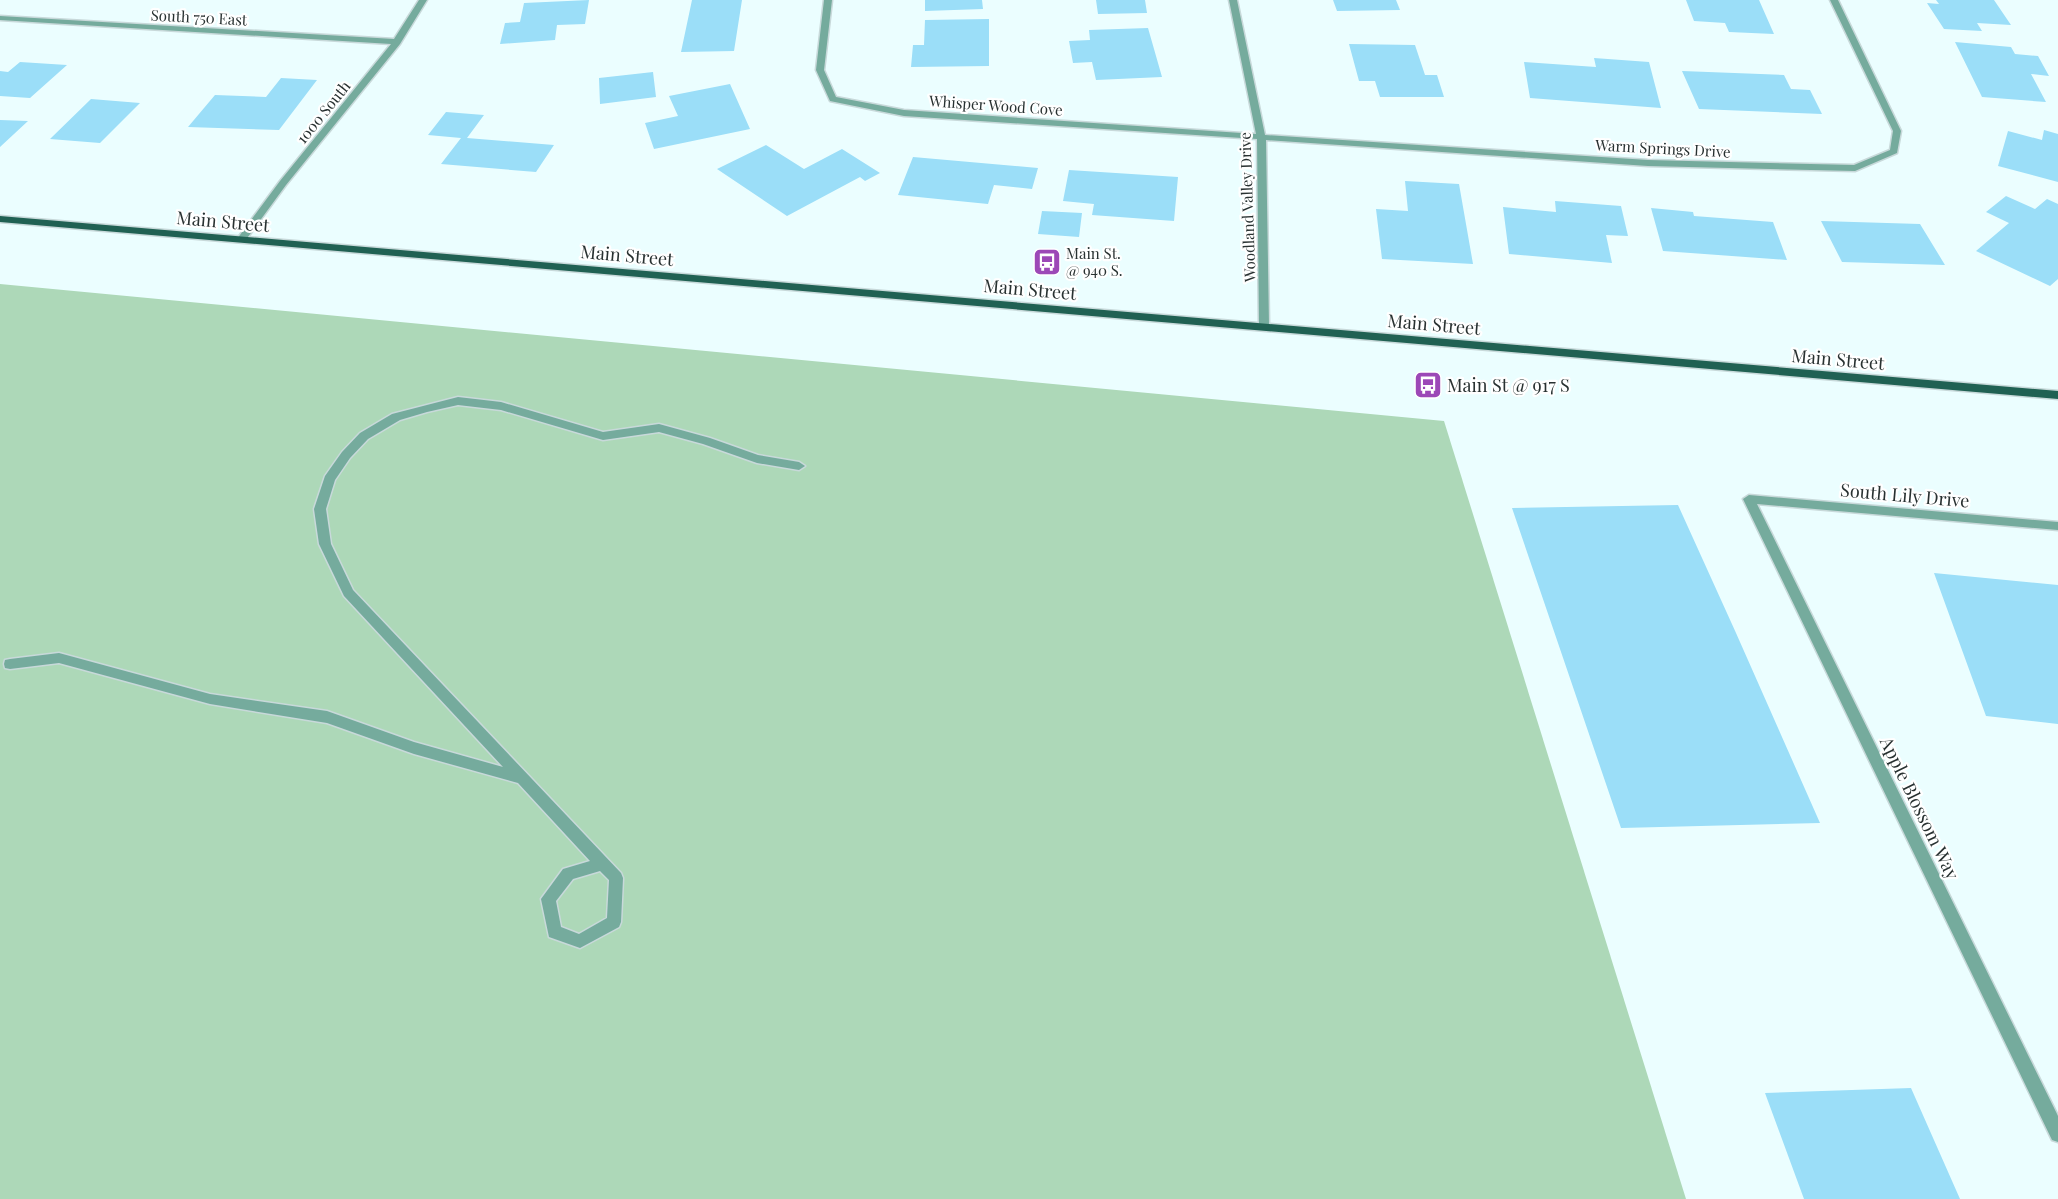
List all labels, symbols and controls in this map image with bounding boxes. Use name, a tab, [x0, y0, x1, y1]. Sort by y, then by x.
street label: South 750 East	[150, 4, 248, 30]
street label: 1000 South	[291, 76, 355, 148]
street label: Whisper Wood Cove	[927, 90, 1064, 120]
street label: Woodland Valley Drive	[1234, 132, 1260, 283]
street label: Warm Springs Drive	[1594, 134, 1731, 162]
street label: Main Street	[175, 205, 271, 237]
street label: Main Street	[579, 239, 675, 271]
place label: Main St. @ 940 S.	[1066, 243, 1123, 280]
bus stop icon: Main St. @ 940 S.	[1032, 247, 1062, 277]
street label: Main Street	[982, 273, 1078, 305]
street label: Main Street	[1386, 308, 1482, 340]
street label: Main Street	[1790, 343, 1886, 375]
bus stop icon: Main St @ 917 S	[1413, 370, 1443, 400]
place label: Main St @ 917 S	[1447, 373, 1570, 397]
street label: South Lily Drive	[1839, 477, 1971, 513]
street label: Apple Blossom Way	[1875, 732, 1965, 883]

